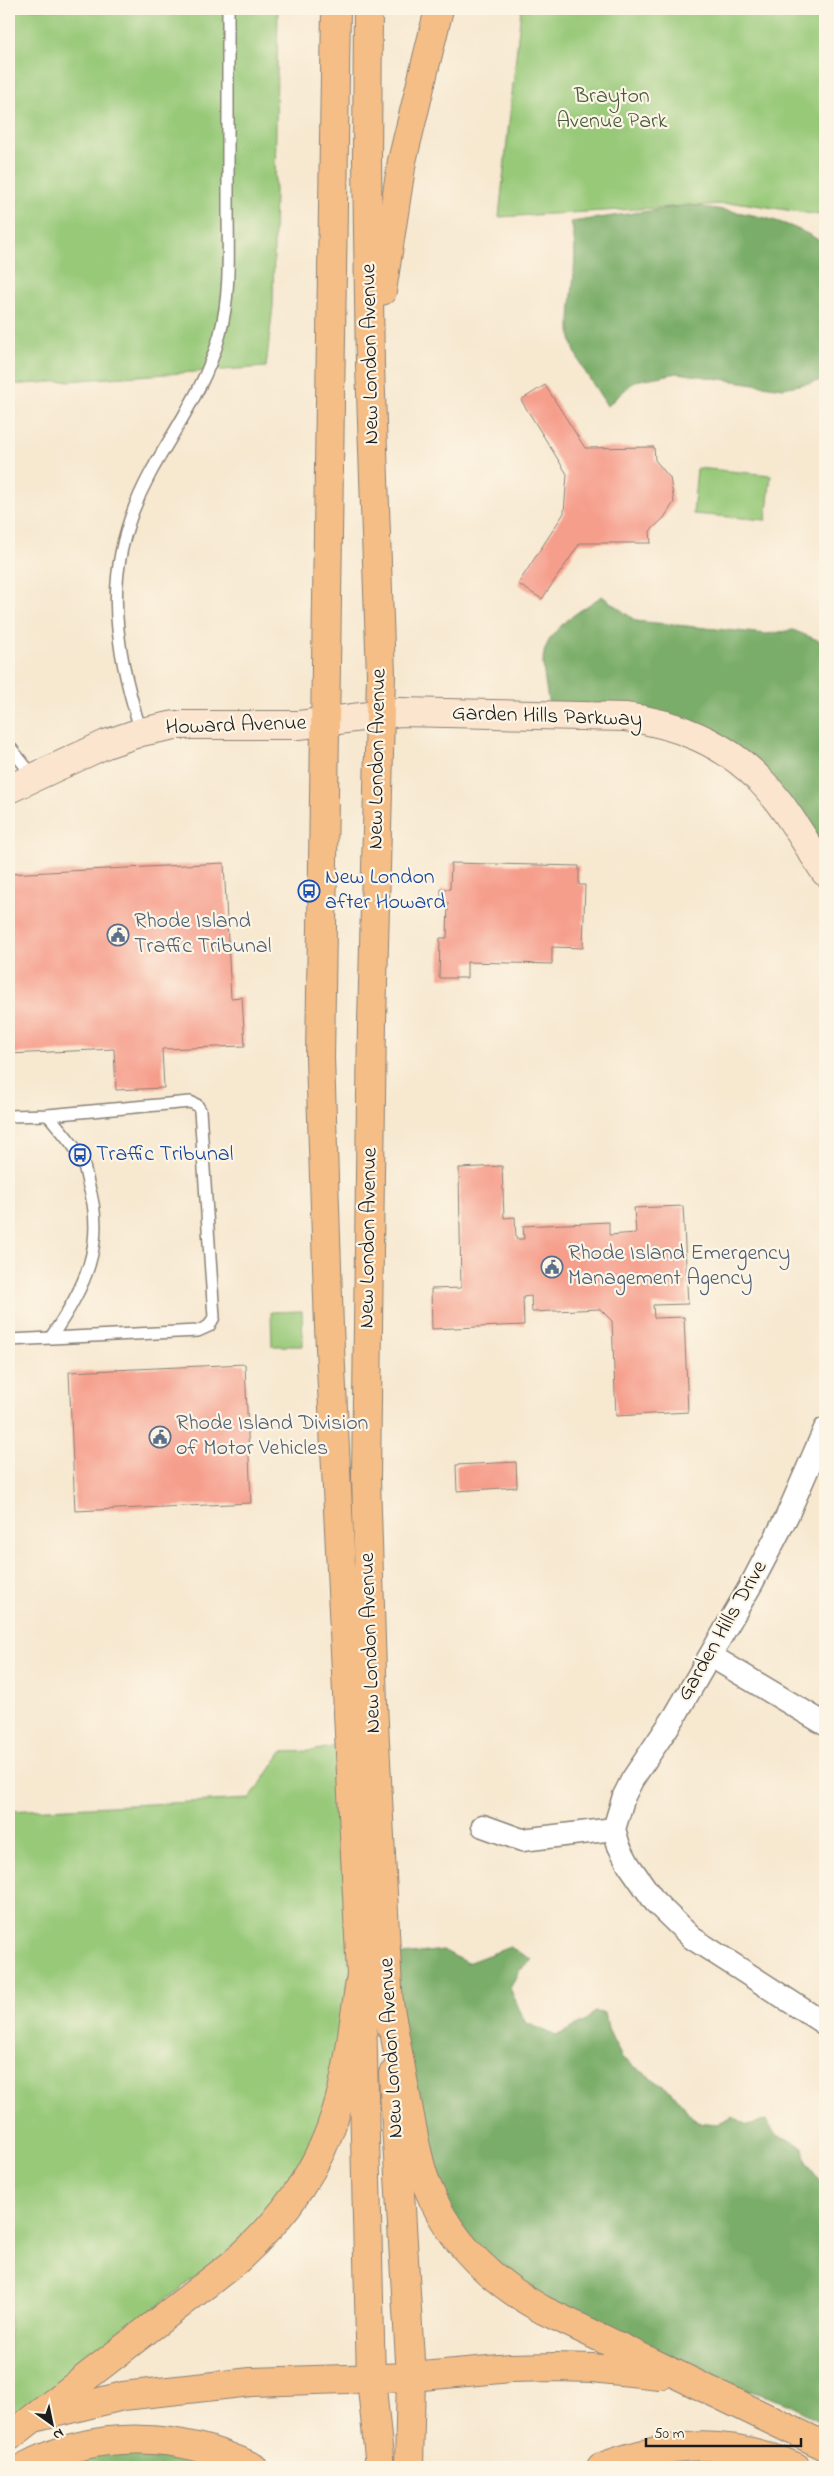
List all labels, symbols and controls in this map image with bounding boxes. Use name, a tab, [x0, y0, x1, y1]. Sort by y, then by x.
park label: Brayton Avenue Park	[556, 81, 668, 138]
street label: New London Avenue	[353, 263, 389, 445]
street label: New London Avenue	[360, 668, 396, 850]
street label: Garden Hills Parkway	[451, 698, 643, 737]
street label: Howard Avenue	[165, 708, 307, 744]
place label: New London after Howard	[325, 862, 446, 919]
bus stop icon: New London after Howard	[297, 879, 321, 903]
place label: Rhode Island Traffic Tribunal	[134, 906, 271, 963]
public building icon: Rhode Island Traffic Tribunal	[106, 923, 130, 947]
place label: Traffic Tribunal	[96, 1139, 233, 1171]
bus stop icon: Traffic Tribunal	[68, 1143, 92, 1167]
street label: New London Avenue	[351, 1147, 387, 1329]
place label: Rhode Island Emergency Management Agency	[568, 1238, 790, 1296]
public building icon: Rhode Island Emergency Management Agency	[540, 1255, 564, 1279]
place label: Rhode Island Division of Motor Vehicles	[176, 1408, 368, 1465]
public building icon: Rhode Island Division of Motor Vehicles	[148, 1425, 172, 1449]
street label: New London Avenue	[352, 1552, 390, 1734]
street label: Garden Hills Drive	[670, 1555, 776, 1707]
street label: New London Avenue	[371, 1957, 413, 2139]
north arrow	[28, 2398, 78, 2448]
scale bar	[646, 2416, 802, 2448]
text: N	[49, 2422, 68, 2445]
text: 50 m	[654, 2423, 685, 2445]

